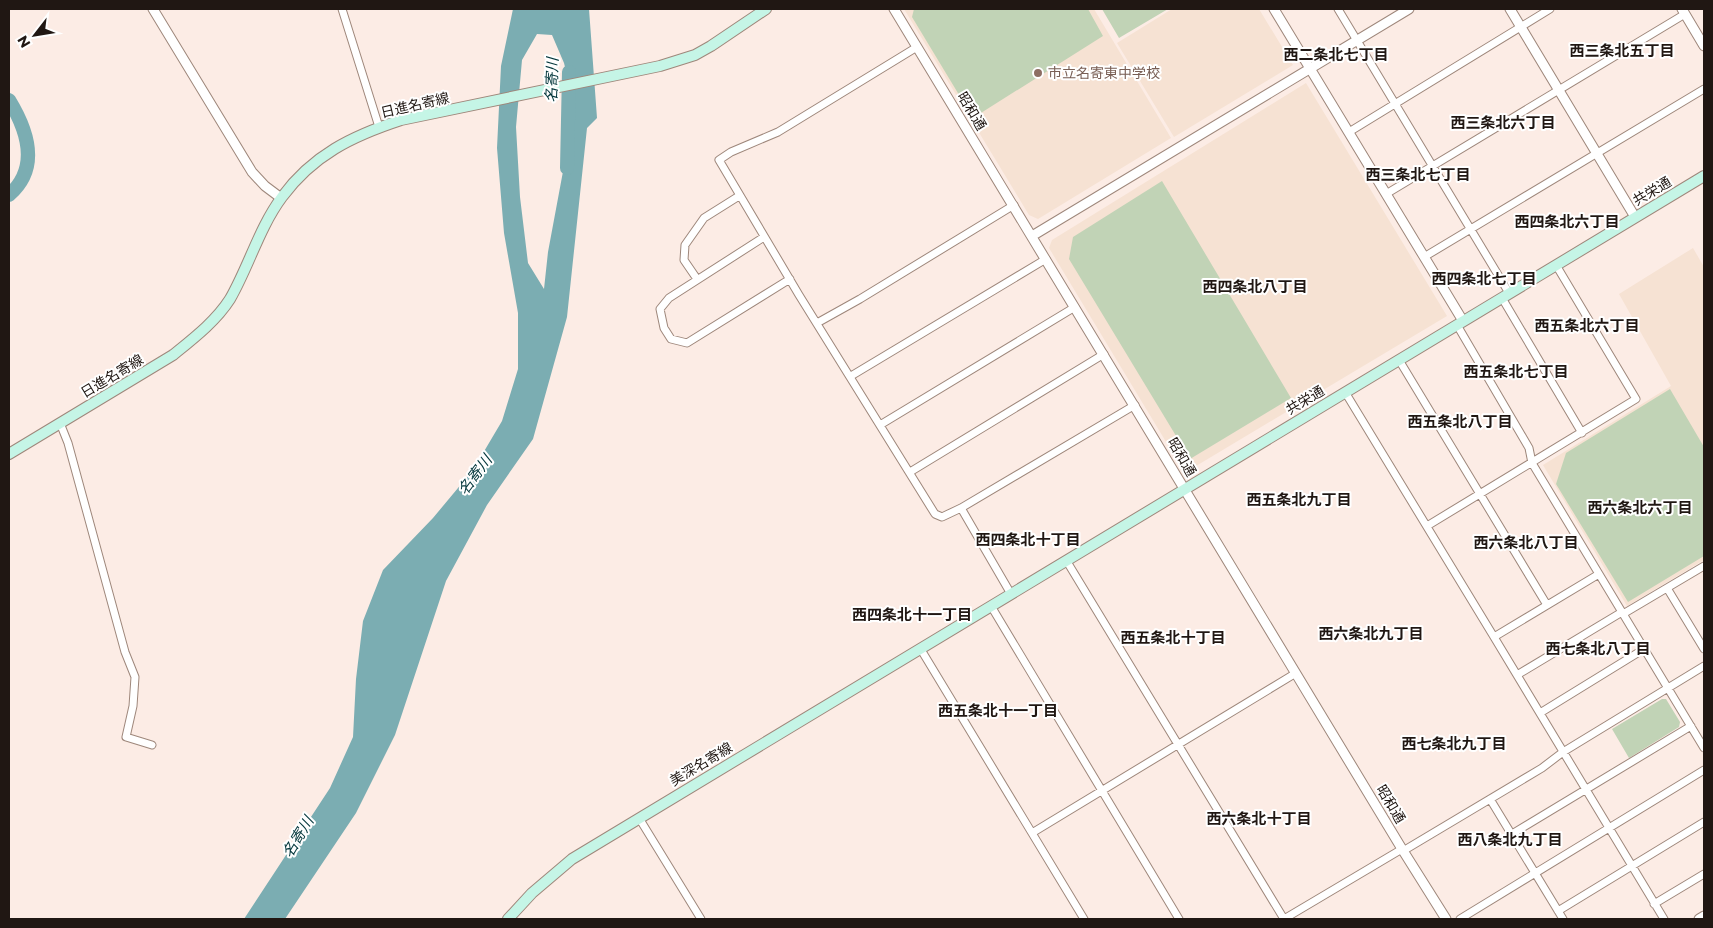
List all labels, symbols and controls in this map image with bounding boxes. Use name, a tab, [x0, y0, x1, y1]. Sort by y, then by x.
north arrow	[10, 10, 60, 60]
text: N	[13, 32, 34, 51]
district label: 西三条北五丁目	[1569, 41, 1675, 60]
district label: 西二条北七丁目	[1283, 45, 1389, 64]
water label: 名寄川	[541, 55, 562, 103]
place label: 市立名寄東中学校	[1048, 64, 1160, 82]
marker: 市立名寄東中学校	[1032, 67, 1044, 79]
street label: 日進名寄線	[379, 88, 451, 122]
street label: 昭和通	[953, 88, 991, 134]
district label: 西三条北六丁目	[1450, 113, 1556, 132]
district label: 西三条北七丁目	[1365, 165, 1471, 184]
street label: 共栄通	[1629, 172, 1675, 210]
district label: 西四条北六丁目	[1514, 212, 1620, 231]
district label: 西四条北七丁目	[1431, 269, 1537, 288]
district label: 西四条北八丁目	[1202, 277, 1308, 296]
district label: 西五条北六丁目	[1534, 316, 1640, 335]
street label: 日進名寄線	[77, 350, 147, 402]
district label: 西五条北七丁目	[1463, 362, 1569, 381]
street label: 共栄通	[1282, 381, 1328, 419]
district label: 西五条北八丁目	[1407, 412, 1513, 431]
street label: 昭和通	[1164, 434, 1200, 480]
water label: 名寄川	[453, 449, 497, 498]
district label: 西五条北九丁目	[1246, 490, 1352, 509]
district label: 西六条北六丁目	[1587, 498, 1693, 517]
district label: 西四条北十丁目	[975, 530, 1081, 549]
district label: 西六条北八丁目	[1473, 533, 1579, 552]
district label: 西四条北十一丁目	[852, 605, 972, 624]
district label: 西六条北九丁目	[1318, 624, 1424, 643]
district label: 西五条北十丁目	[1120, 628, 1226, 647]
district label: 西七条北八丁目	[1545, 639, 1651, 658]
district label: 西五条北十一丁目	[938, 701, 1058, 720]
district label: 西七条北九丁目	[1401, 734, 1507, 753]
street label: 美深名寄線	[666, 738, 736, 790]
street label: 昭和通	[1372, 781, 1410, 827]
district label: 西六条北十丁目	[1206, 809, 1312, 828]
water label: 名寄川	[278, 811, 318, 861]
district label: 西八条北九丁目	[1457, 830, 1563, 849]

